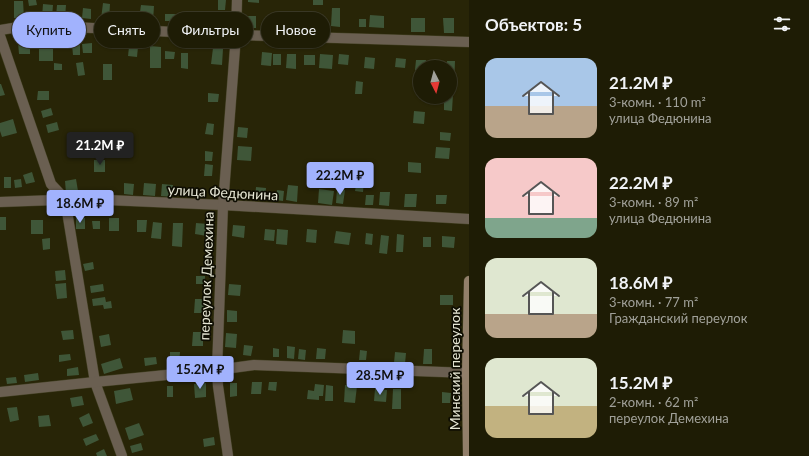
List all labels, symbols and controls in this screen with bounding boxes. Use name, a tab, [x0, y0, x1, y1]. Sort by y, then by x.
chip: Купить	[12, 12, 86, 48]
chip: Снять	[94, 12, 160, 48]
chip: Фильтры	[168, 12, 253, 48]
chip: Новое	[261, 12, 330, 48]
icon: filters	[771, 13, 793, 35]
text: Объектов: 5	[485, 14, 582, 35]
north arrow	[413, 60, 457, 104]
map controls	[413, 60, 457, 104]
text: 21.2M ₽	[609, 72, 673, 93]
icon: home	[517, 74, 565, 122]
text: 3-комн. · 110 m²	[609, 94, 706, 110]
text: улица Федюнина	[609, 110, 712, 126]
pin: 21.2M ₽	[63, 132, 137, 166]
text: 21.2M ₽	[76, 137, 124, 153]
pin: 22.2M ₽	[303, 162, 377, 196]
text: 22.2M ₽	[316, 167, 364, 183]
text: 22.2M ₽	[609, 172, 673, 193]
icon: home	[517, 174, 565, 222]
street label: улица Федюнина	[167, 181, 279, 203]
pin: 18.6M ₽	[43, 190, 117, 224]
text: 3-комн. · 89 m²	[609, 194, 698, 210]
text: 18.6M ₽	[56, 195, 104, 211]
text: улица Федюнина	[609, 210, 712, 226]
street label: переулок Демехина	[195, 211, 217, 341]
text: 18.6M ₽	[609, 272, 673, 293]
icon: home	[517, 274, 565, 322]
text: 3-комн. · 77 m²	[609, 294, 698, 310]
street label: Минский переулок	[446, 307, 463, 430]
text: Гражданский переулок	[609, 310, 747, 326]
pin: 15.2M ₽	[163, 356, 237, 390]
text: 15.2M ₽	[176, 361, 224, 377]
pin: 28.5M ₽	[343, 362, 417, 396]
text: 28.5M ₽	[356, 367, 404, 383]
text: 15.2M ₽	[609, 372, 673, 393]
icon: home	[517, 374, 565, 422]
text: 2-комн. · 62 m²	[609, 394, 698, 410]
text: переулок Демехина	[609, 410, 729, 426]

